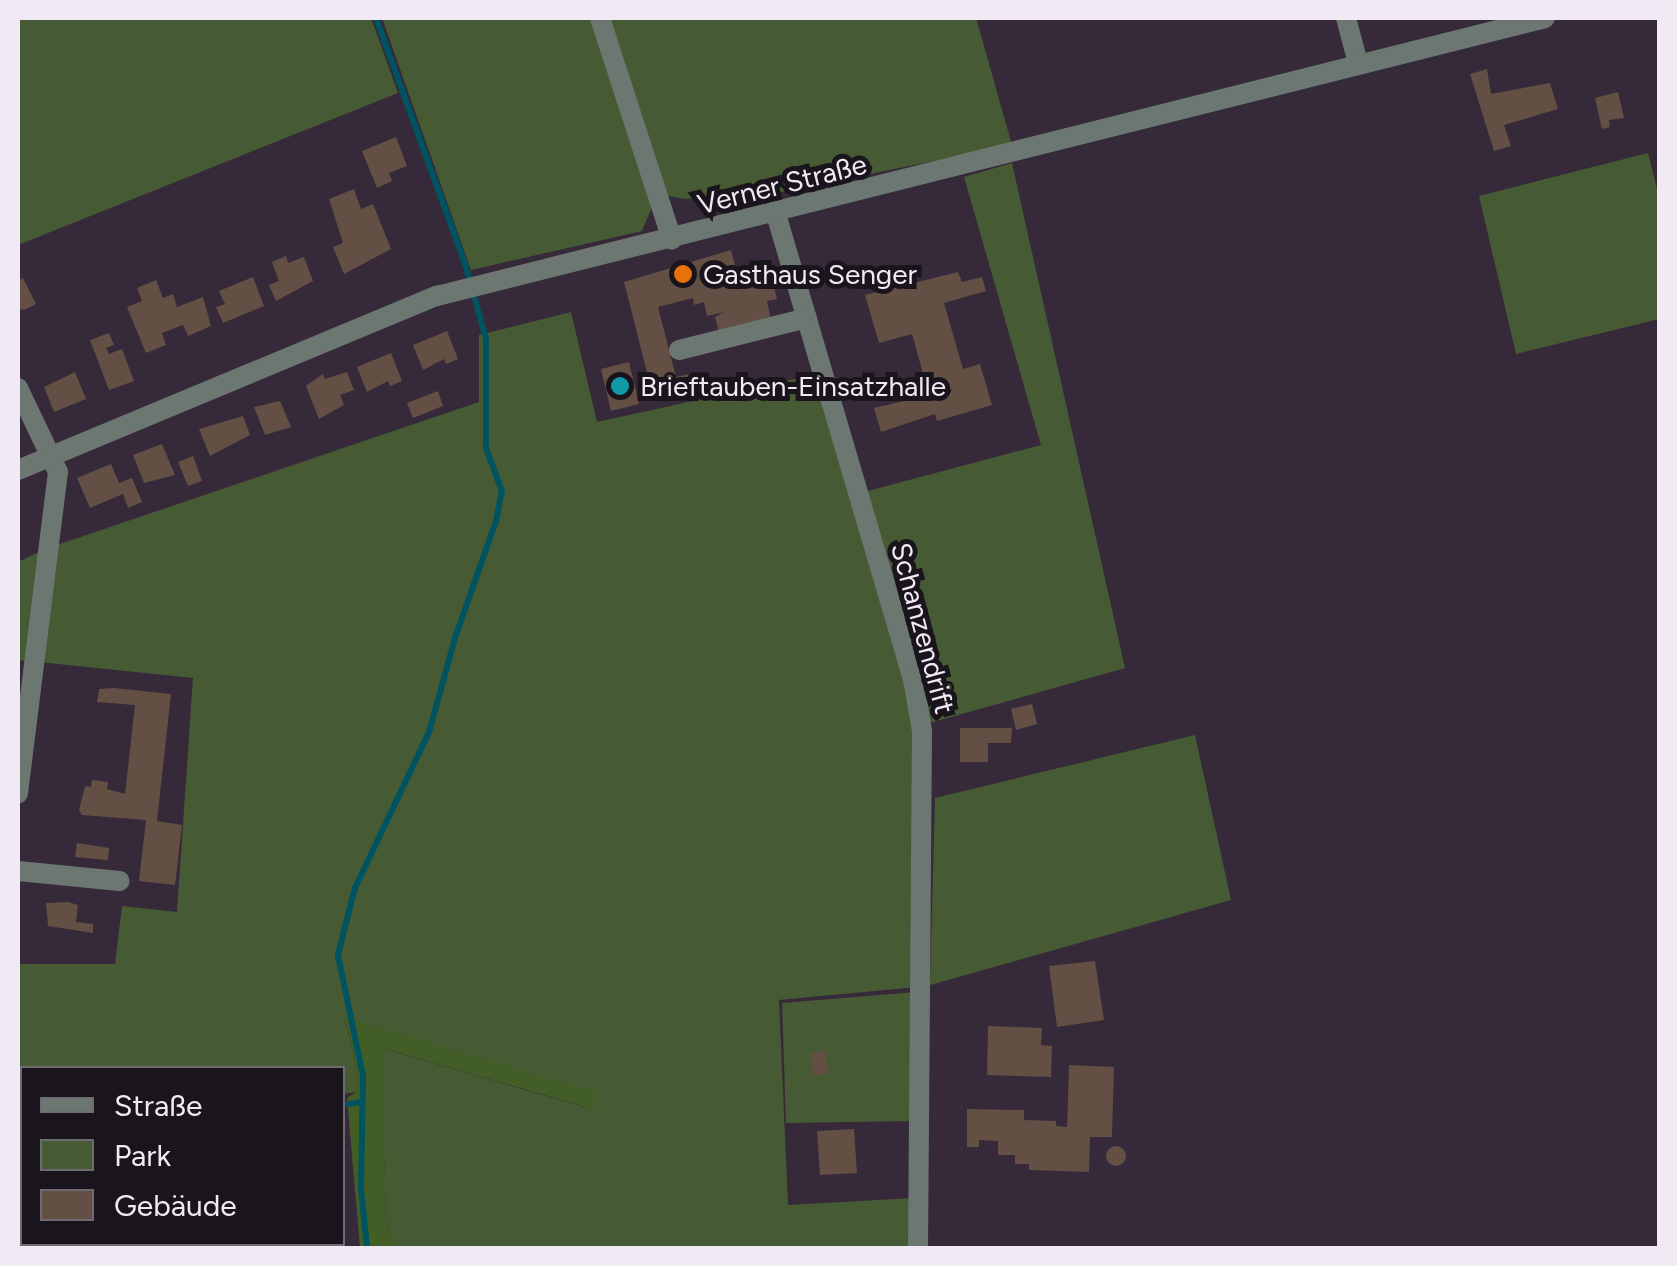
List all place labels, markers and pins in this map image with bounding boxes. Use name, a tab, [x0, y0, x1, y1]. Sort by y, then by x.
place label: Gasthaus Senger	[703, 257, 917, 291]
marker: Gasthaus Senger	[672, 263, 694, 285]
place label: Brieftauben-Einsatzhalle	[640, 369, 946, 403]
marker: Brieftauben-Einsatzhalle	[609, 375, 631, 397]

